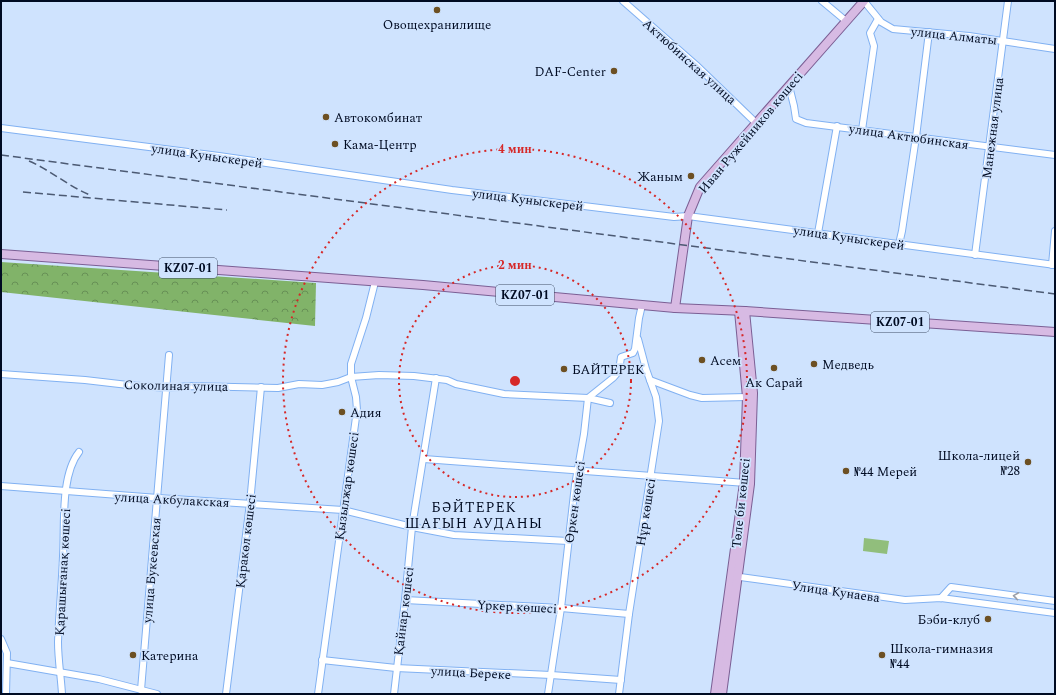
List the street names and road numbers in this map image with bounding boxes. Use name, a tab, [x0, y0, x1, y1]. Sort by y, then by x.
street label: Актюбинская улица	[638, 14, 741, 110]
street label: улица Алматы	[909, 21, 998, 50]
street label: Иван Ружейников көшесі	[694, 67, 808, 198]
street label: Манежная улица	[977, 76, 1009, 180]
street label: улица Актюбинская	[847, 119, 970, 155]
street label: улица Куныскерей	[149, 138, 264, 174]
street label: улица Куныскерей	[470, 183, 585, 217]
street label: улица Куныскерей	[791, 220, 906, 256]
road number: KZ07-01	[159, 258, 217, 278]
road number: KZ07-01	[496, 285, 554, 305]
road number: KZ07-01	[871, 312, 929, 332]
street label: Соколиная улица	[124, 375, 229, 397]
street label: Қызылжар көшесі	[329, 431, 364, 542]
street label: Төле би көшесі	[726, 457, 756, 549]
street label: Өркен көшесі	[559, 460, 591, 545]
street label: Нұр көшесі	[631, 477, 661, 548]
street label: улица Акбулакская	[113, 487, 230, 513]
street label: Қаракөл көшесі	[230, 493, 262, 590]
street label: Қарашығанақ көшесі	[50, 508, 76, 636]
street label: улица Букеевская	[137, 516, 167, 625]
street label: Қайнар көшесі	[389, 565, 419, 657]
street label: Улица Кунаева	[790, 576, 882, 608]
street label: Үркер көшесі	[476, 595, 558, 619]
street label: улица Береке	[429, 661, 512, 685]

